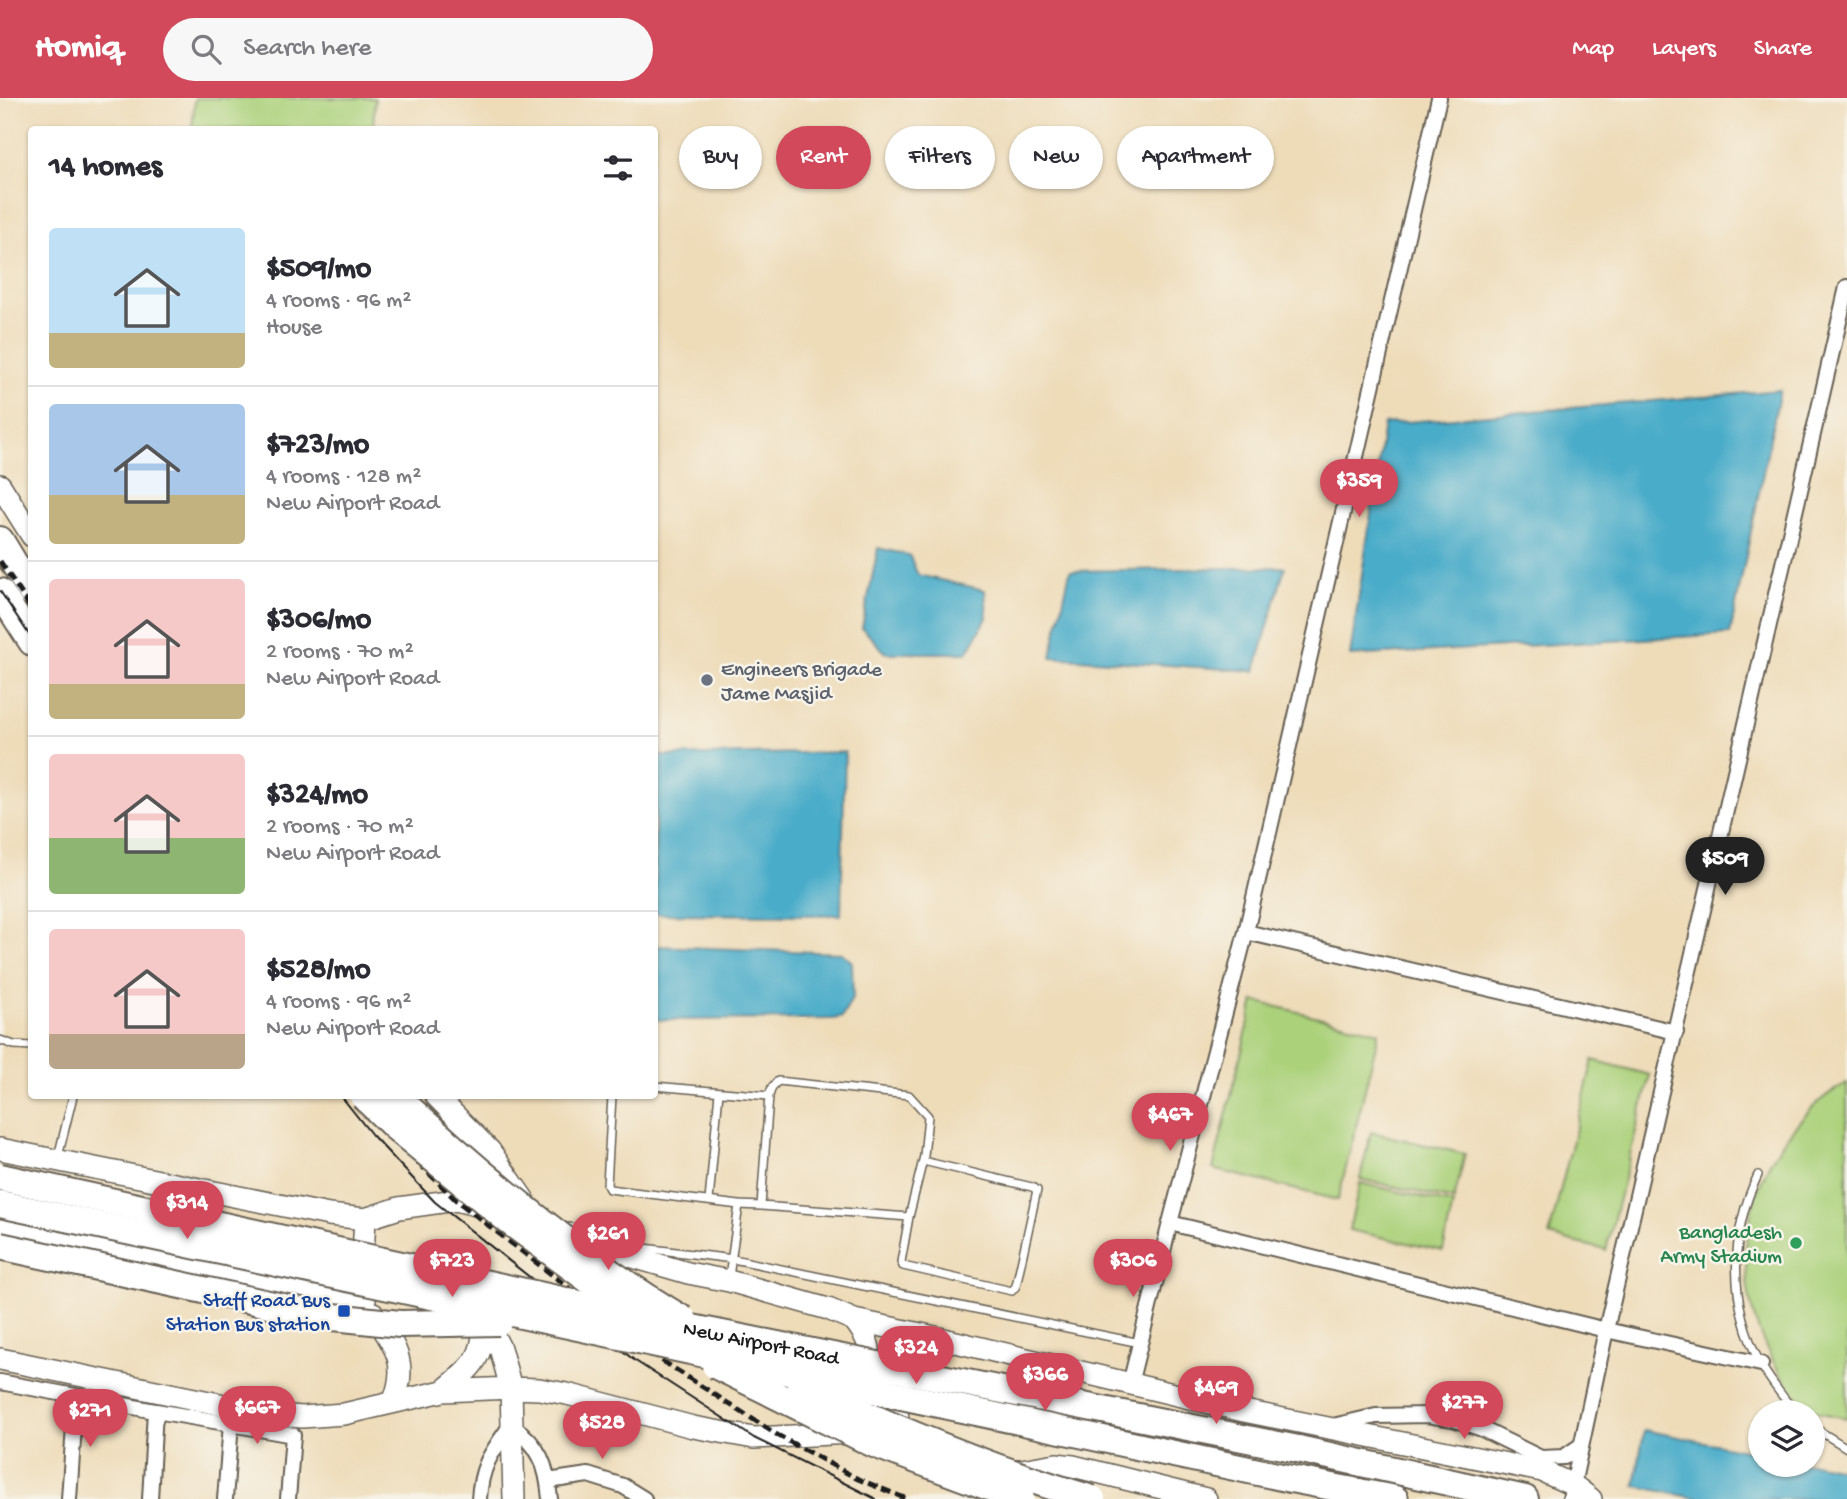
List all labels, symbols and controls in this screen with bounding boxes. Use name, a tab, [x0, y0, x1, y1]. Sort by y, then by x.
search box	[163, 18, 653, 81]
text: Homiq	[35, 30, 121, 68]
icon: search	[187, 30, 225, 68]
text: Search here	[243, 34, 371, 65]
text: Map	[1572, 35, 1614, 64]
text: Layers	[1652, 35, 1716, 64]
text: Share	[1754, 35, 1812, 64]
chip: Buy	[679, 126, 762, 189]
chip: Rent	[776, 126, 871, 189]
chip: Filters	[885, 126, 995, 189]
chip: New	[1009, 126, 1103, 189]
chip: Apartment	[1117, 126, 1274, 189]
icon: filters	[599, 149, 637, 187]
text: 14 homes	[49, 151, 162, 186]
text: $509/mo	[266, 253, 371, 288]
icon: home	[105, 256, 189, 340]
text: 4 rooms · 96 m²	[266, 288, 411, 315]
text: House	[266, 315, 322, 342]
text: $723/mo	[266, 429, 369, 464]
icon: home	[105, 432, 189, 516]
pin: $359	[1318, 460, 1400, 519]
text: 4 rooms · 128 m²	[266, 464, 421, 491]
text: $359	[1336, 468, 1382, 495]
text: New Airport Road	[266, 491, 439, 518]
text: $306/mo	[266, 604, 371, 639]
icon: home	[105, 607, 189, 691]
text: 2 rooms · 70 m²	[266, 639, 414, 666]
place label: Engineers Brigade Jame Masjid	[721, 659, 883, 708]
text: New Airport Road	[266, 666, 439, 693]
marker: Engineers Brigade Jame Masjid	[699, 672, 715, 688]
text: $324/mo	[266, 779, 368, 814]
icon: home	[105, 782, 189, 866]
text: 2 rooms · 70 m²	[266, 814, 414, 841]
pin: $509	[1684, 838, 1766, 897]
text: New Airport Road	[266, 841, 439, 868]
text: $509	[1701, 846, 1749, 873]
text: $528/mo	[266, 954, 370, 989]
icon: home	[105, 957, 189, 1041]
text: 4 rooms · 96 m²	[266, 989, 411, 1016]
text: New Airport Road	[266, 1016, 439, 1043]
pin: $467	[1129, 1094, 1211, 1153]
text: $467	[1148, 1102, 1192, 1129]
pin: $314	[146, 1182, 228, 1241]
text: $314	[166, 1190, 208, 1217]
pin: $261	[567, 1212, 649, 1272]
text: $261	[587, 1221, 629, 1248]
place label: Bangladesh Army Stadium	[1660, 1222, 1782, 1271]
marker: Bangladesh Army Stadium	[1788, 1235, 1804, 1251]
pin: $723	[411, 1240, 493, 1299]
pin: $306	[1092, 1240, 1174, 1299]
text: $723	[429, 1248, 475, 1275]
text: $306	[1110, 1248, 1157, 1275]
place label: Staff Road Bus Station Bus station	[166, 1290, 331, 1339]
marker: Staff Road Bus Station Bus station	[336, 1303, 352, 1319]
street label: New Airport Road	[681, 1318, 842, 1373]
pin: $324	[875, 1326, 957, 1386]
text: $324	[894, 1335, 938, 1362]
pin: $366	[1004, 1354, 1086, 1413]
text: $366	[1022, 1362, 1068, 1389]
pin: $469	[1175, 1366, 1257, 1426]
text: $469	[1194, 1375, 1238, 1402]
pin: $277	[1423, 1382, 1505, 1441]
pin: $667	[216, 1386, 298, 1446]
pin: $271	[49, 1390, 131, 1449]
text: $277	[1441, 1390, 1487, 1417]
text: $667	[234, 1395, 280, 1422]
text: $271	[69, 1398, 111, 1425]
map controls	[1748, 1400, 1825, 1477]
button: layers	[1748, 1400, 1825, 1477]
pin: $528	[561, 1402, 643, 1461]
text: $528	[579, 1410, 625, 1437]

